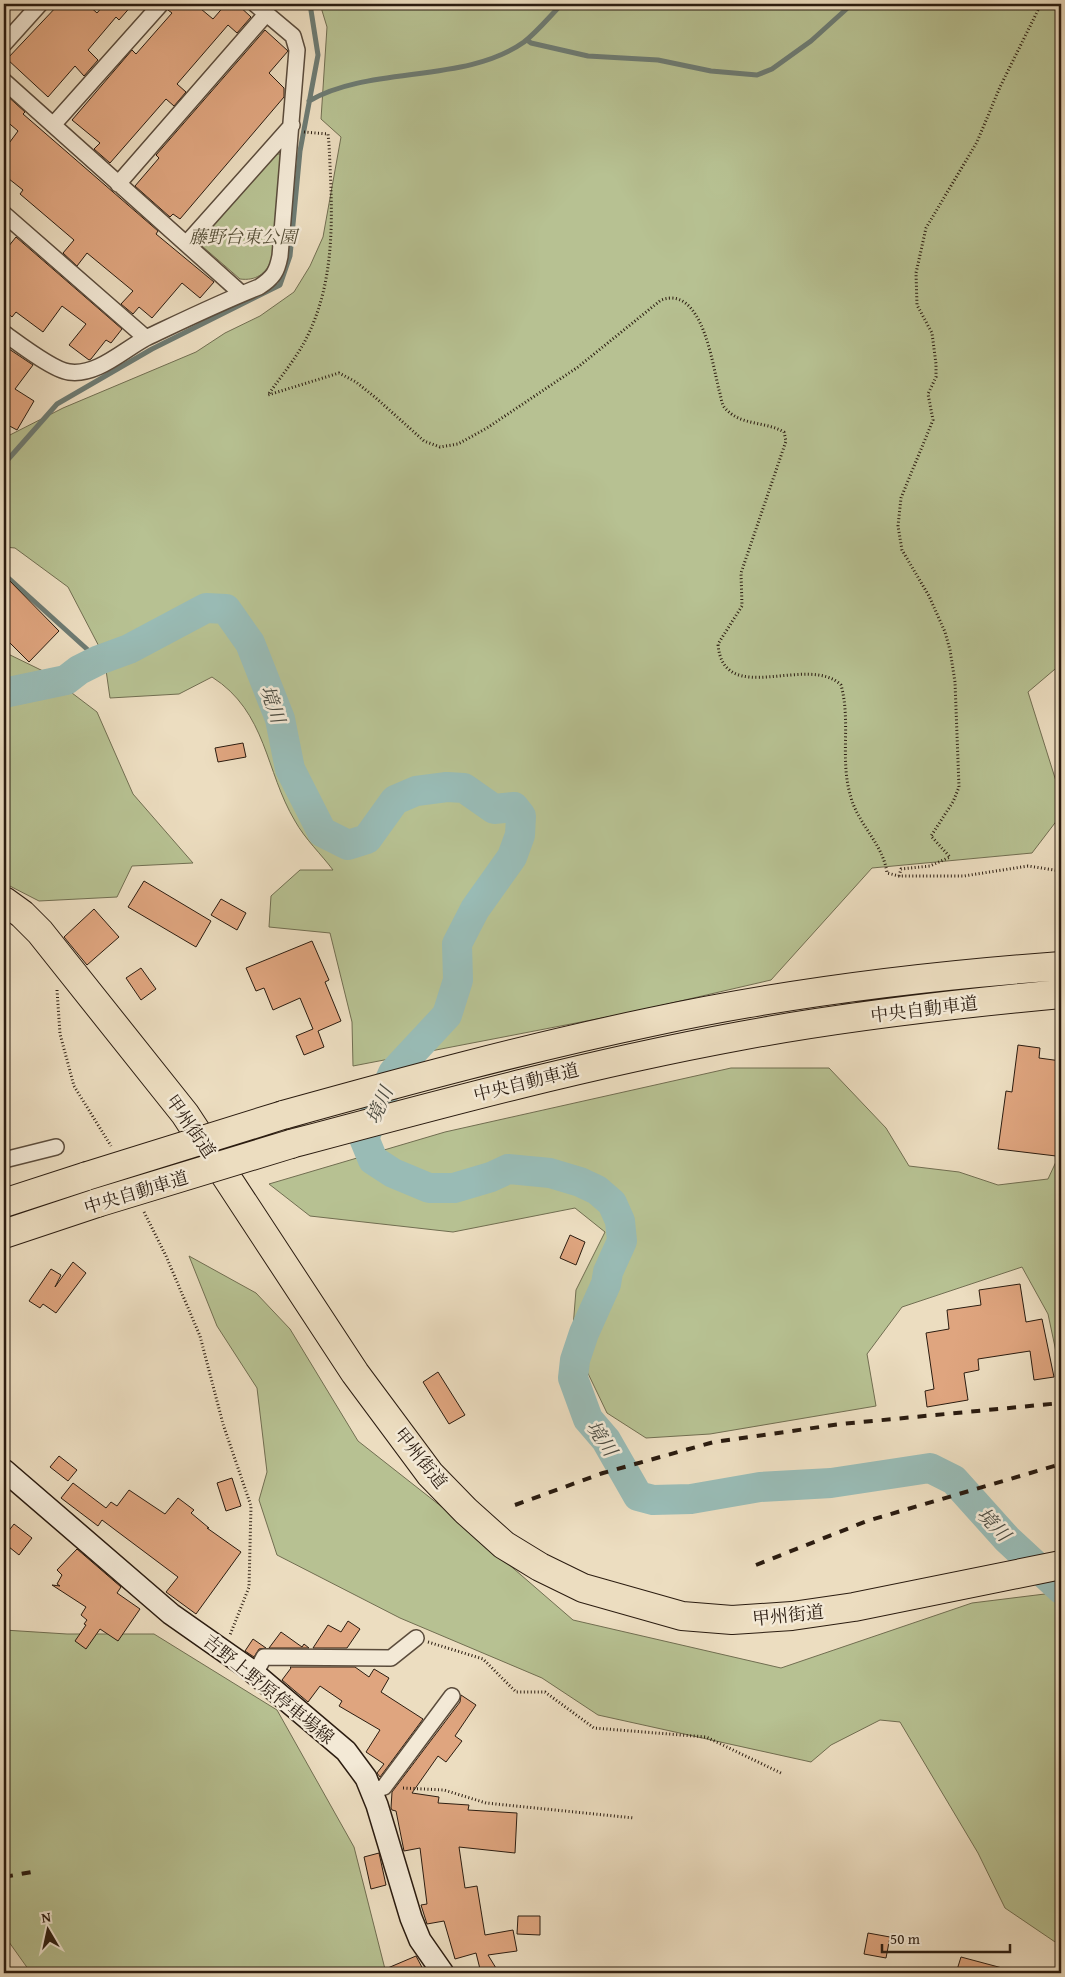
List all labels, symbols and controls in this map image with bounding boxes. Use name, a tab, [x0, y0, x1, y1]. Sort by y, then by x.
park label: 藤野台東公園	[189, 223, 300, 250]
water label: 境川	[254, 681, 293, 728]
street label: 中央自動車道	[869, 989, 979, 1029]
street label: 中央自動車道	[470, 1056, 582, 1108]
water label: 境川	[358, 1080, 400, 1128]
street label: 甲州街道	[159, 1089, 223, 1163]
street label: 中央自動車道	[80, 1163, 192, 1221]
water label: 境川	[580, 1414, 625, 1463]
street label: 甲州街道	[388, 1422, 454, 1494]
water label: 境川	[971, 1501, 1019, 1549]
street label: 甲州街道	[751, 1598, 825, 1632]
street label: 吉野上野原停車場線	[198, 1628, 340, 1750]
north arrow	[22, 1904, 72, 1954]
text: N	[40, 1906, 53, 1928]
scale bar	[882, 1922, 1010, 1954]
text: 50 m	[890, 1928, 921, 1949]

